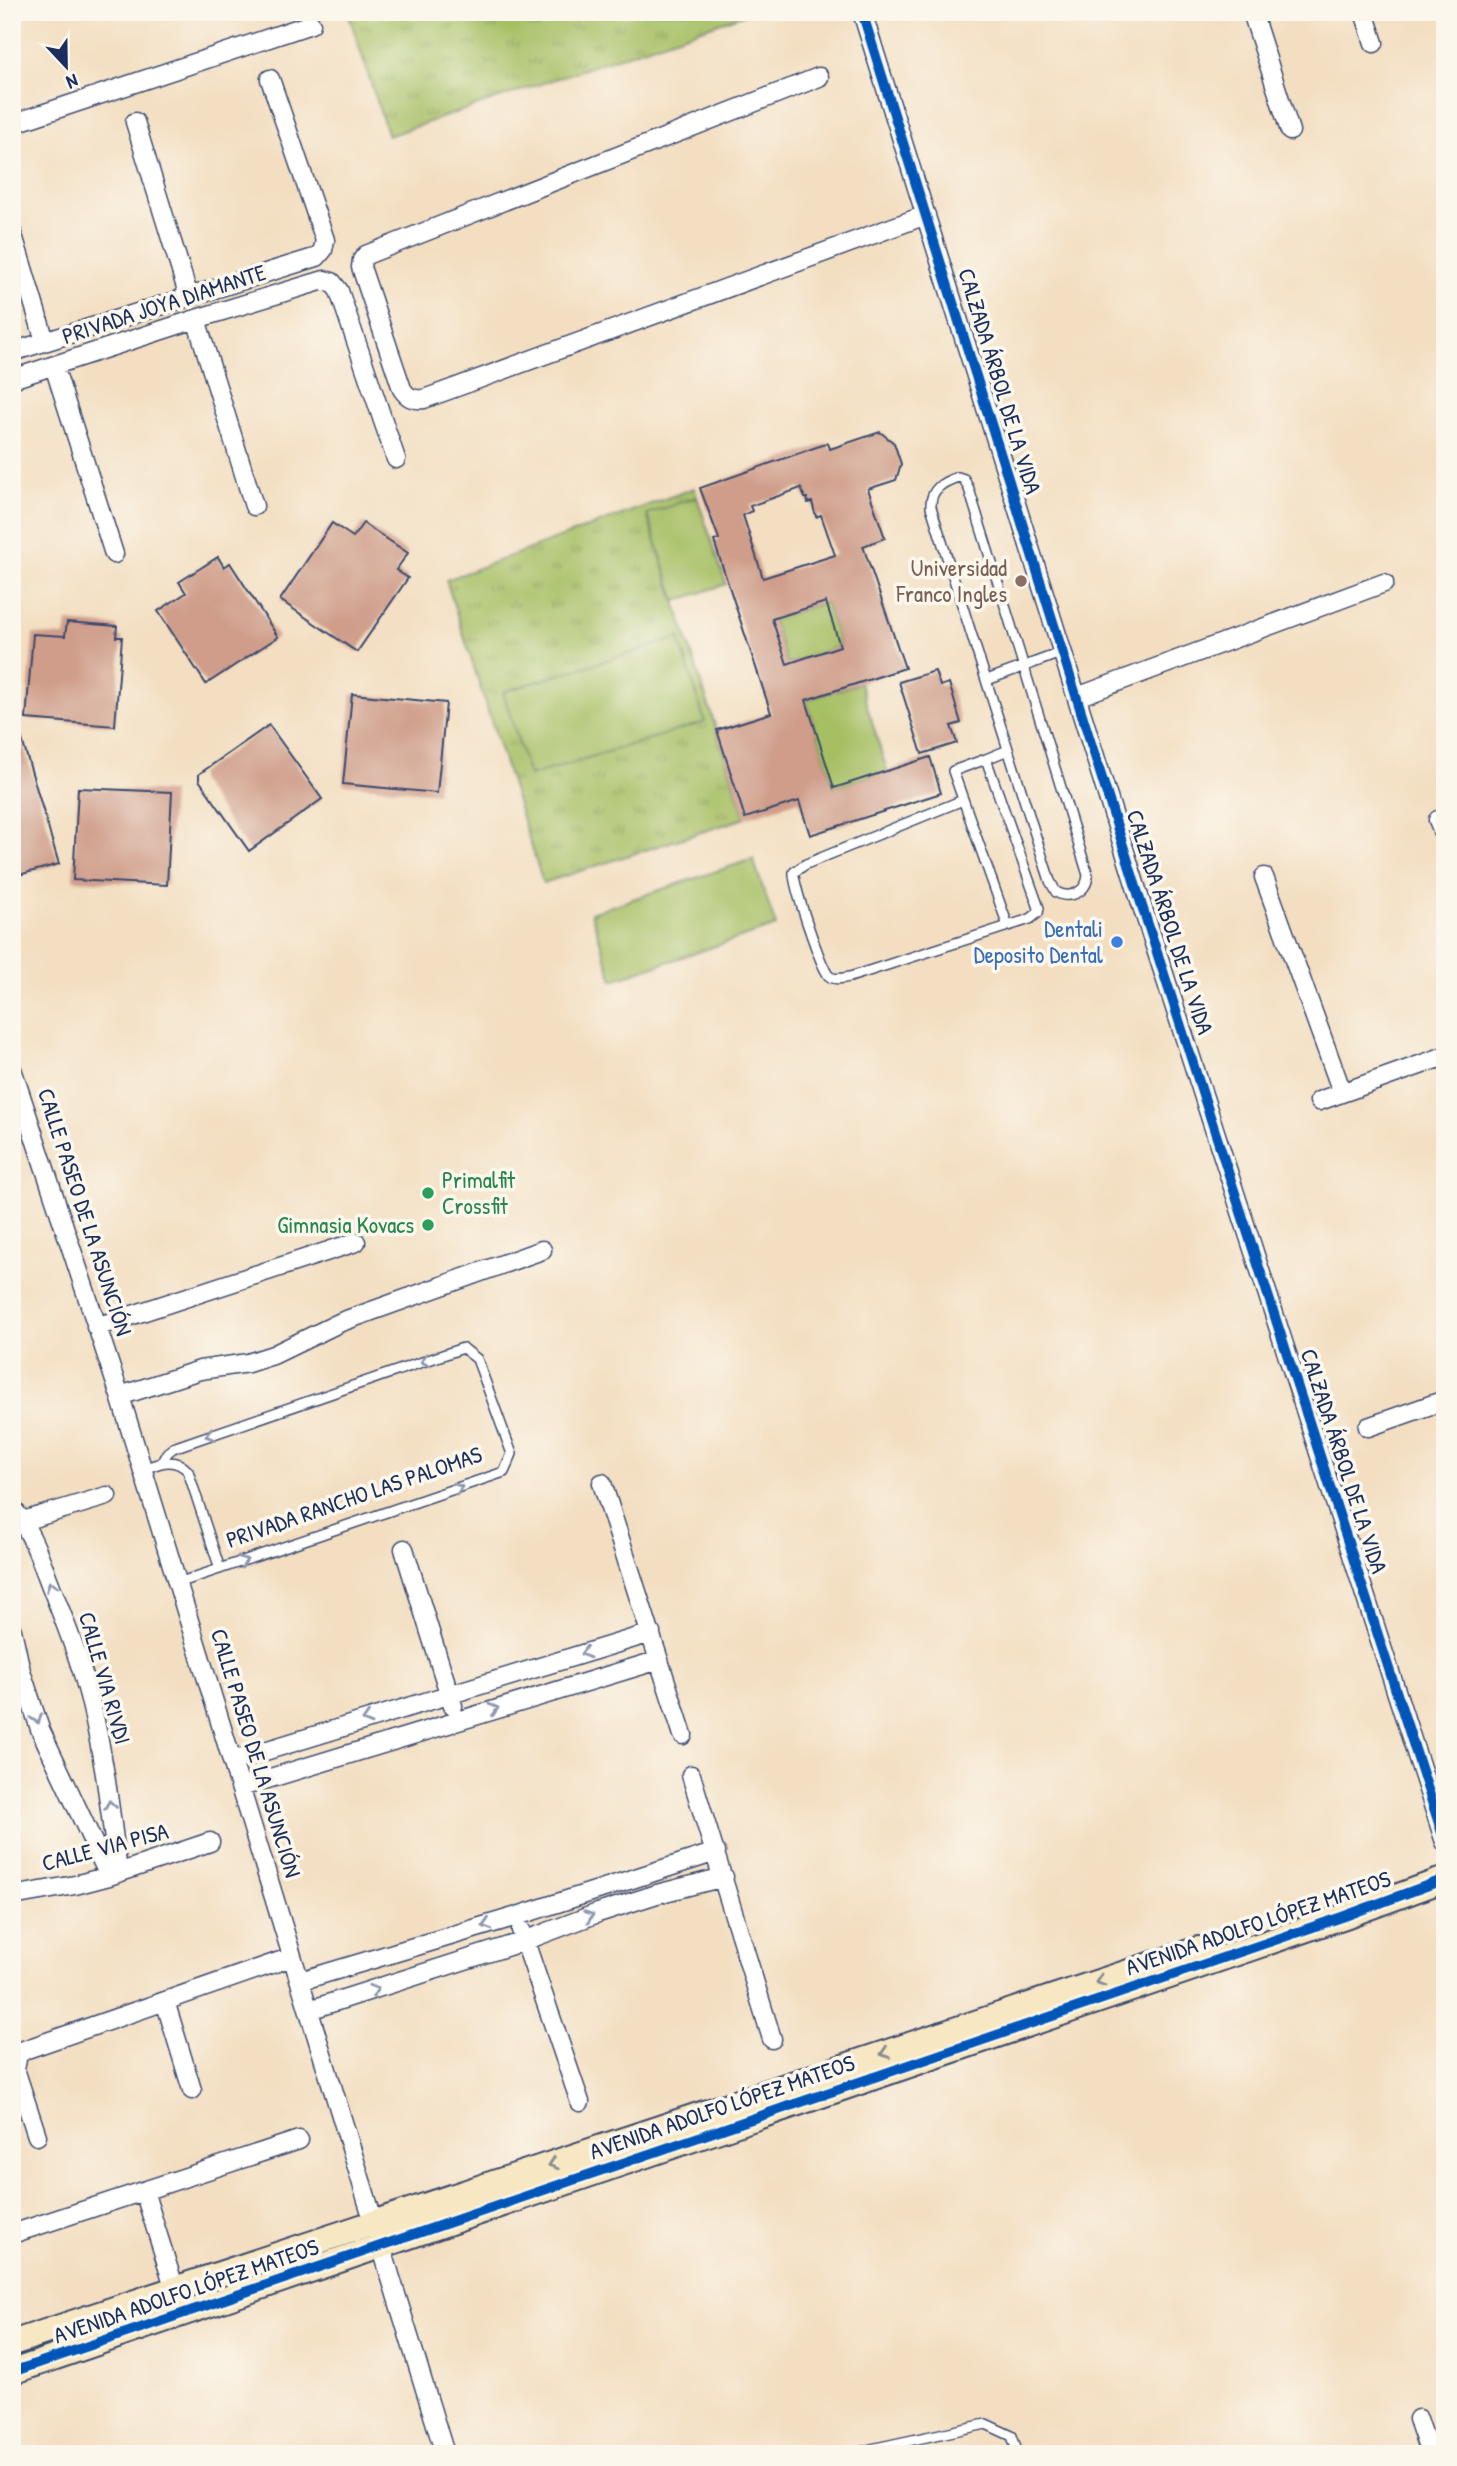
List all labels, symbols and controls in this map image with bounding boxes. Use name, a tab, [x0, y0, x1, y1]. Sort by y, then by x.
north arrow	[32, 32, 102, 102]
text: N	[63, 68, 82, 96]
street label: PRIVADA JOYA DIAMANTE	[58, 256, 269, 351]
street label: CALZADA ÁRBOL DE LA VIDA	[951, 264, 1050, 498]
place label: Universidad Franco Ingles	[895, 552, 1007, 609]
marker: Universidad Franco Ingles	[1013, 573, 1029, 589]
street label: CALZADA ÁRBOL DE LA VIDA	[1119, 805, 1221, 1038]
place label: Dentali Deposito Dental	[974, 913, 1104, 970]
marker: Dentali Deposito Dental	[1109, 934, 1125, 950]
street label: CALLE PASEO DE LA ASUNCIÓN	[31, 1084, 140, 1340]
place label: Primalfit Crossfit	[442, 1164, 516, 1221]
marker: Primalfit Crossfit	[420, 1185, 436, 1201]
place label: Gimnasia Kovacs	[277, 1209, 414, 1240]
marker: Gimnasia Kovacs	[420, 1217, 436, 1233]
street label: CALZADA ÁRBOL DE LA VIDA	[1293, 1344, 1395, 1577]
one-way arrow	[419, 1353, 431, 1367]
one-way arrow	[204, 1427, 216, 1441]
street label: PRIVADA RANCHO LAS PALOMAS	[222, 1438, 486, 1555]
one-way arrow	[452, 1482, 464, 1496]
one-way arrow	[236, 1555, 249, 1569]
one-way arrow	[45, 1581, 59, 1593]
street label: CALLE VIA RIVDI	[72, 1608, 139, 1748]
street label: CALLE PASEO DE LA ASUNCIÓN	[204, 1625, 309, 1881]
one-way arrow	[580, 1645, 592, 1660]
one-way arrow	[487, 1703, 499, 1718]
one-way arrow	[362, 1710, 374, 1725]
one-way arrow	[29, 1713, 43, 1725]
one-way arrow	[102, 1799, 117, 1811]
street label: CALLE VIA PISA	[38, 1815, 171, 1878]
street label: AVENIDA ADOLFO LÓPEZ MATEOS	[1121, 1862, 1395, 1982]
one-way arrow	[583, 1911, 595, 1925]
one-way arrow	[481, 1917, 494, 1931]
one-way arrow	[1095, 1973, 1107, 1987]
one-way arrow	[368, 1983, 380, 1998]
one-way arrow	[879, 2045, 891, 2059]
street label: AVENIDA ADOLFO LÓPEZ MATEOS	[585, 2046, 859, 2166]
one-way arrow	[547, 2156, 559, 2170]
street label: AVENIDA ADOLFO LÓPEZ MATEOS	[49, 2230, 323, 2350]

